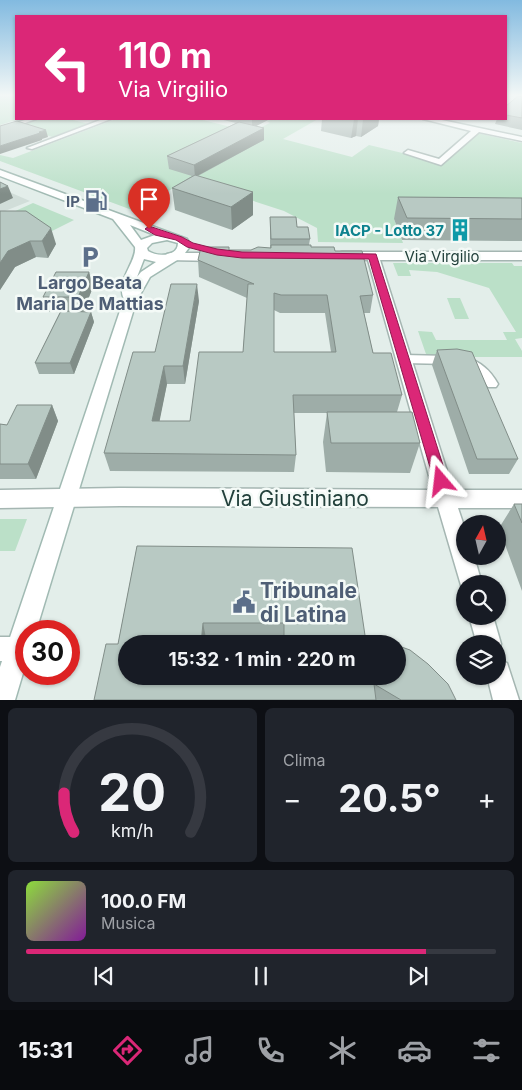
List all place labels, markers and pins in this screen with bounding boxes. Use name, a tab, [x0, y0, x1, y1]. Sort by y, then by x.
pin	[128, 178, 170, 229]
fuel station icon: IP	[83, 188, 109, 214]
place label: IP	[66, 192, 80, 211]
building icon: IACP - Lotto 37	[447, 217, 473, 243]
place label: IACP - Lotto 37	[335, 221, 444, 240]
parking icon: Largo Beata Maria De Mattias	[77, 244, 103, 270]
place label: Largo Beata Maria De Mattias	[16, 272, 164, 314]
place label: Tribunale di Latina	[260, 578, 357, 627]
public building icon: Tribunale di Latina	[231, 589, 257, 615]

